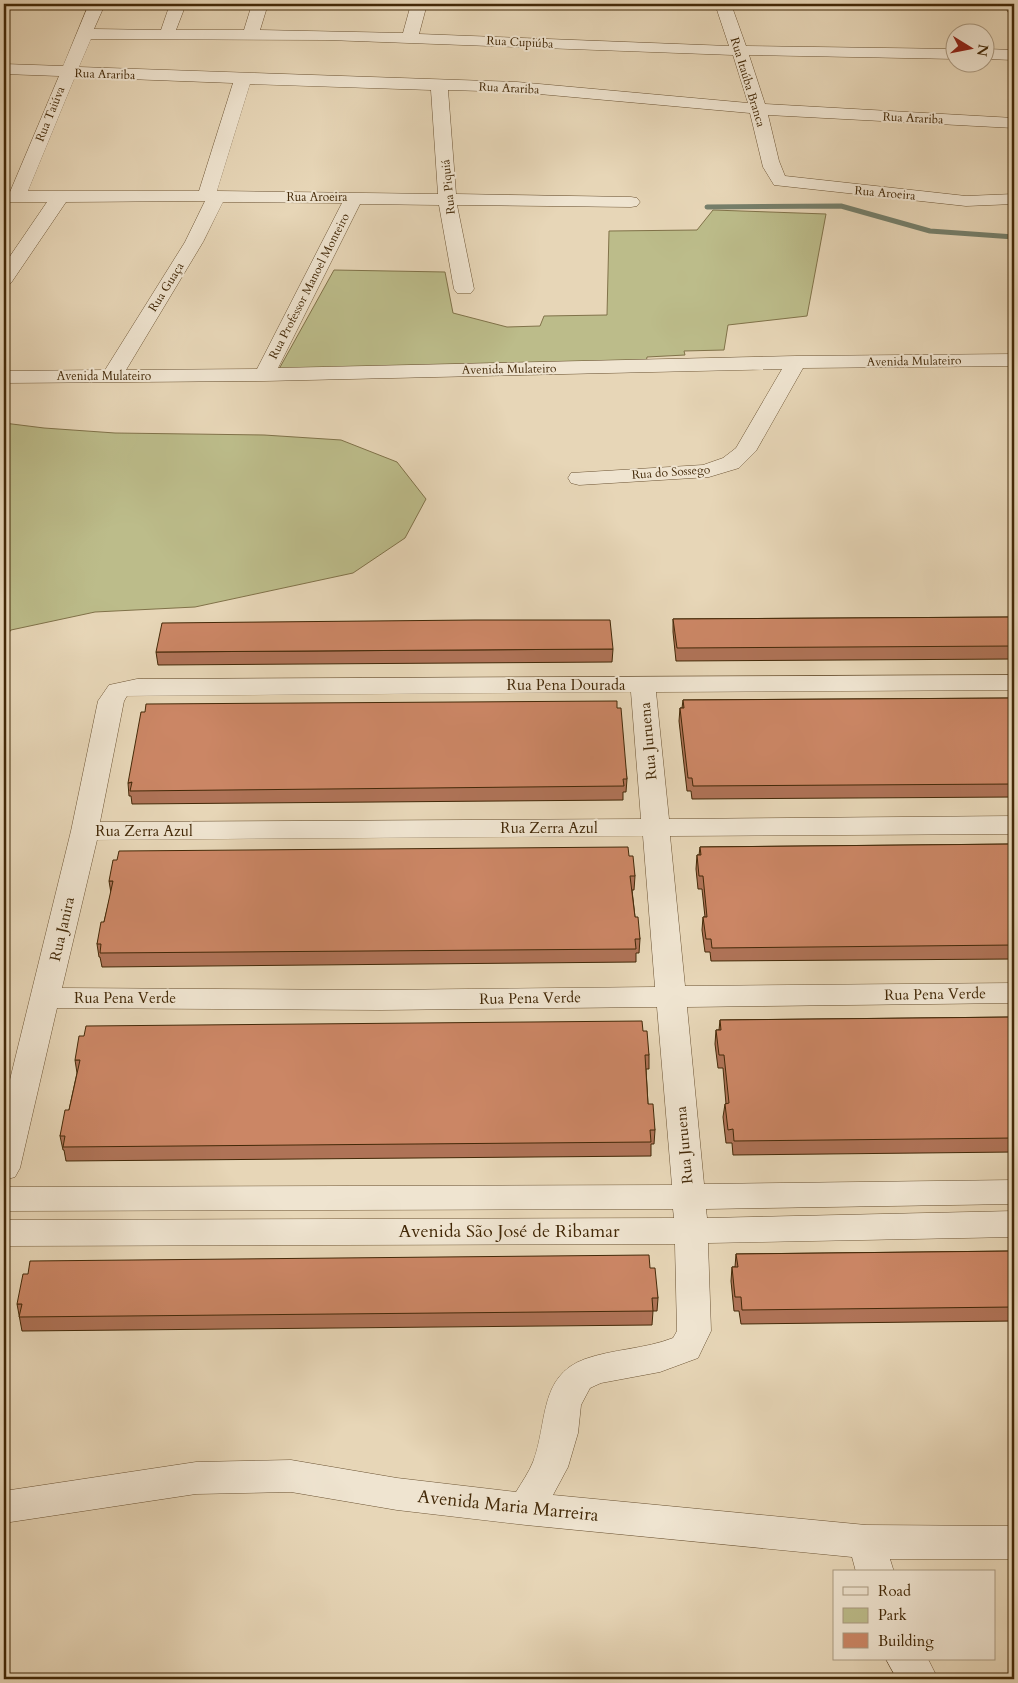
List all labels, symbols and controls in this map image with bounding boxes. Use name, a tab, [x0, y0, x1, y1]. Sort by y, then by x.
north arrow	[946, 22, 996, 72]
street label: Rua Cupiúba	[486, 32, 555, 52]
street label: Rua Itaúba Branca	[727, 35, 769, 130]
text: N	[972, 43, 993, 58]
street label: Rua Arariba	[74, 65, 136, 83]
street label: Rua Arariba	[478, 78, 541, 98]
street label: Rua Taiúva	[32, 83, 69, 144]
street label: Rua Arariba	[882, 108, 945, 128]
street label: Rua Piquiá	[437, 158, 459, 215]
street label: Rua Aroeira	[854, 182, 917, 204]
street label: Rua Aroeira	[286, 189, 348, 205]
street label: Rua Professor Manoel Monteiro	[265, 210, 353, 362]
street label: Rua Guaça	[145, 259, 188, 315]
street label: Avenida Mulateiro	[867, 352, 962, 370]
street label: Avenida Mulateiro	[462, 360, 557, 378]
street label: Avenida Mulateiro	[57, 368, 152, 384]
street label: Rua do Sossego	[631, 461, 711, 483]
street label: Rua Pena Dourada	[507, 675, 626, 695]
street label: Rua Juruena	[635, 701, 661, 781]
street label: Rua Zerra Azul	[500, 818, 598, 838]
street label: Rua Zerra Azul	[95, 821, 193, 841]
street label: Rua Janira	[45, 894, 79, 963]
street label: Rua Pena Verde	[884, 983, 986, 1005]
street label: Rua Pena Verde	[479, 987, 581, 1009]
street label: Rua Pena Verde	[74, 988, 176, 1008]
street label: Rua Juruena	[671, 1105, 697, 1185]
street label: Avenida São José de Ribamar	[399, 1219, 620, 1244]
street label: Avenida Maria Marreira	[416, 1484, 600, 1528]
legend	[833, 1570, 996, 1660]
text: Road	[878, 1581, 911, 1601]
text: Park	[878, 1605, 907, 1625]
text: Building	[878, 1631, 934, 1651]

